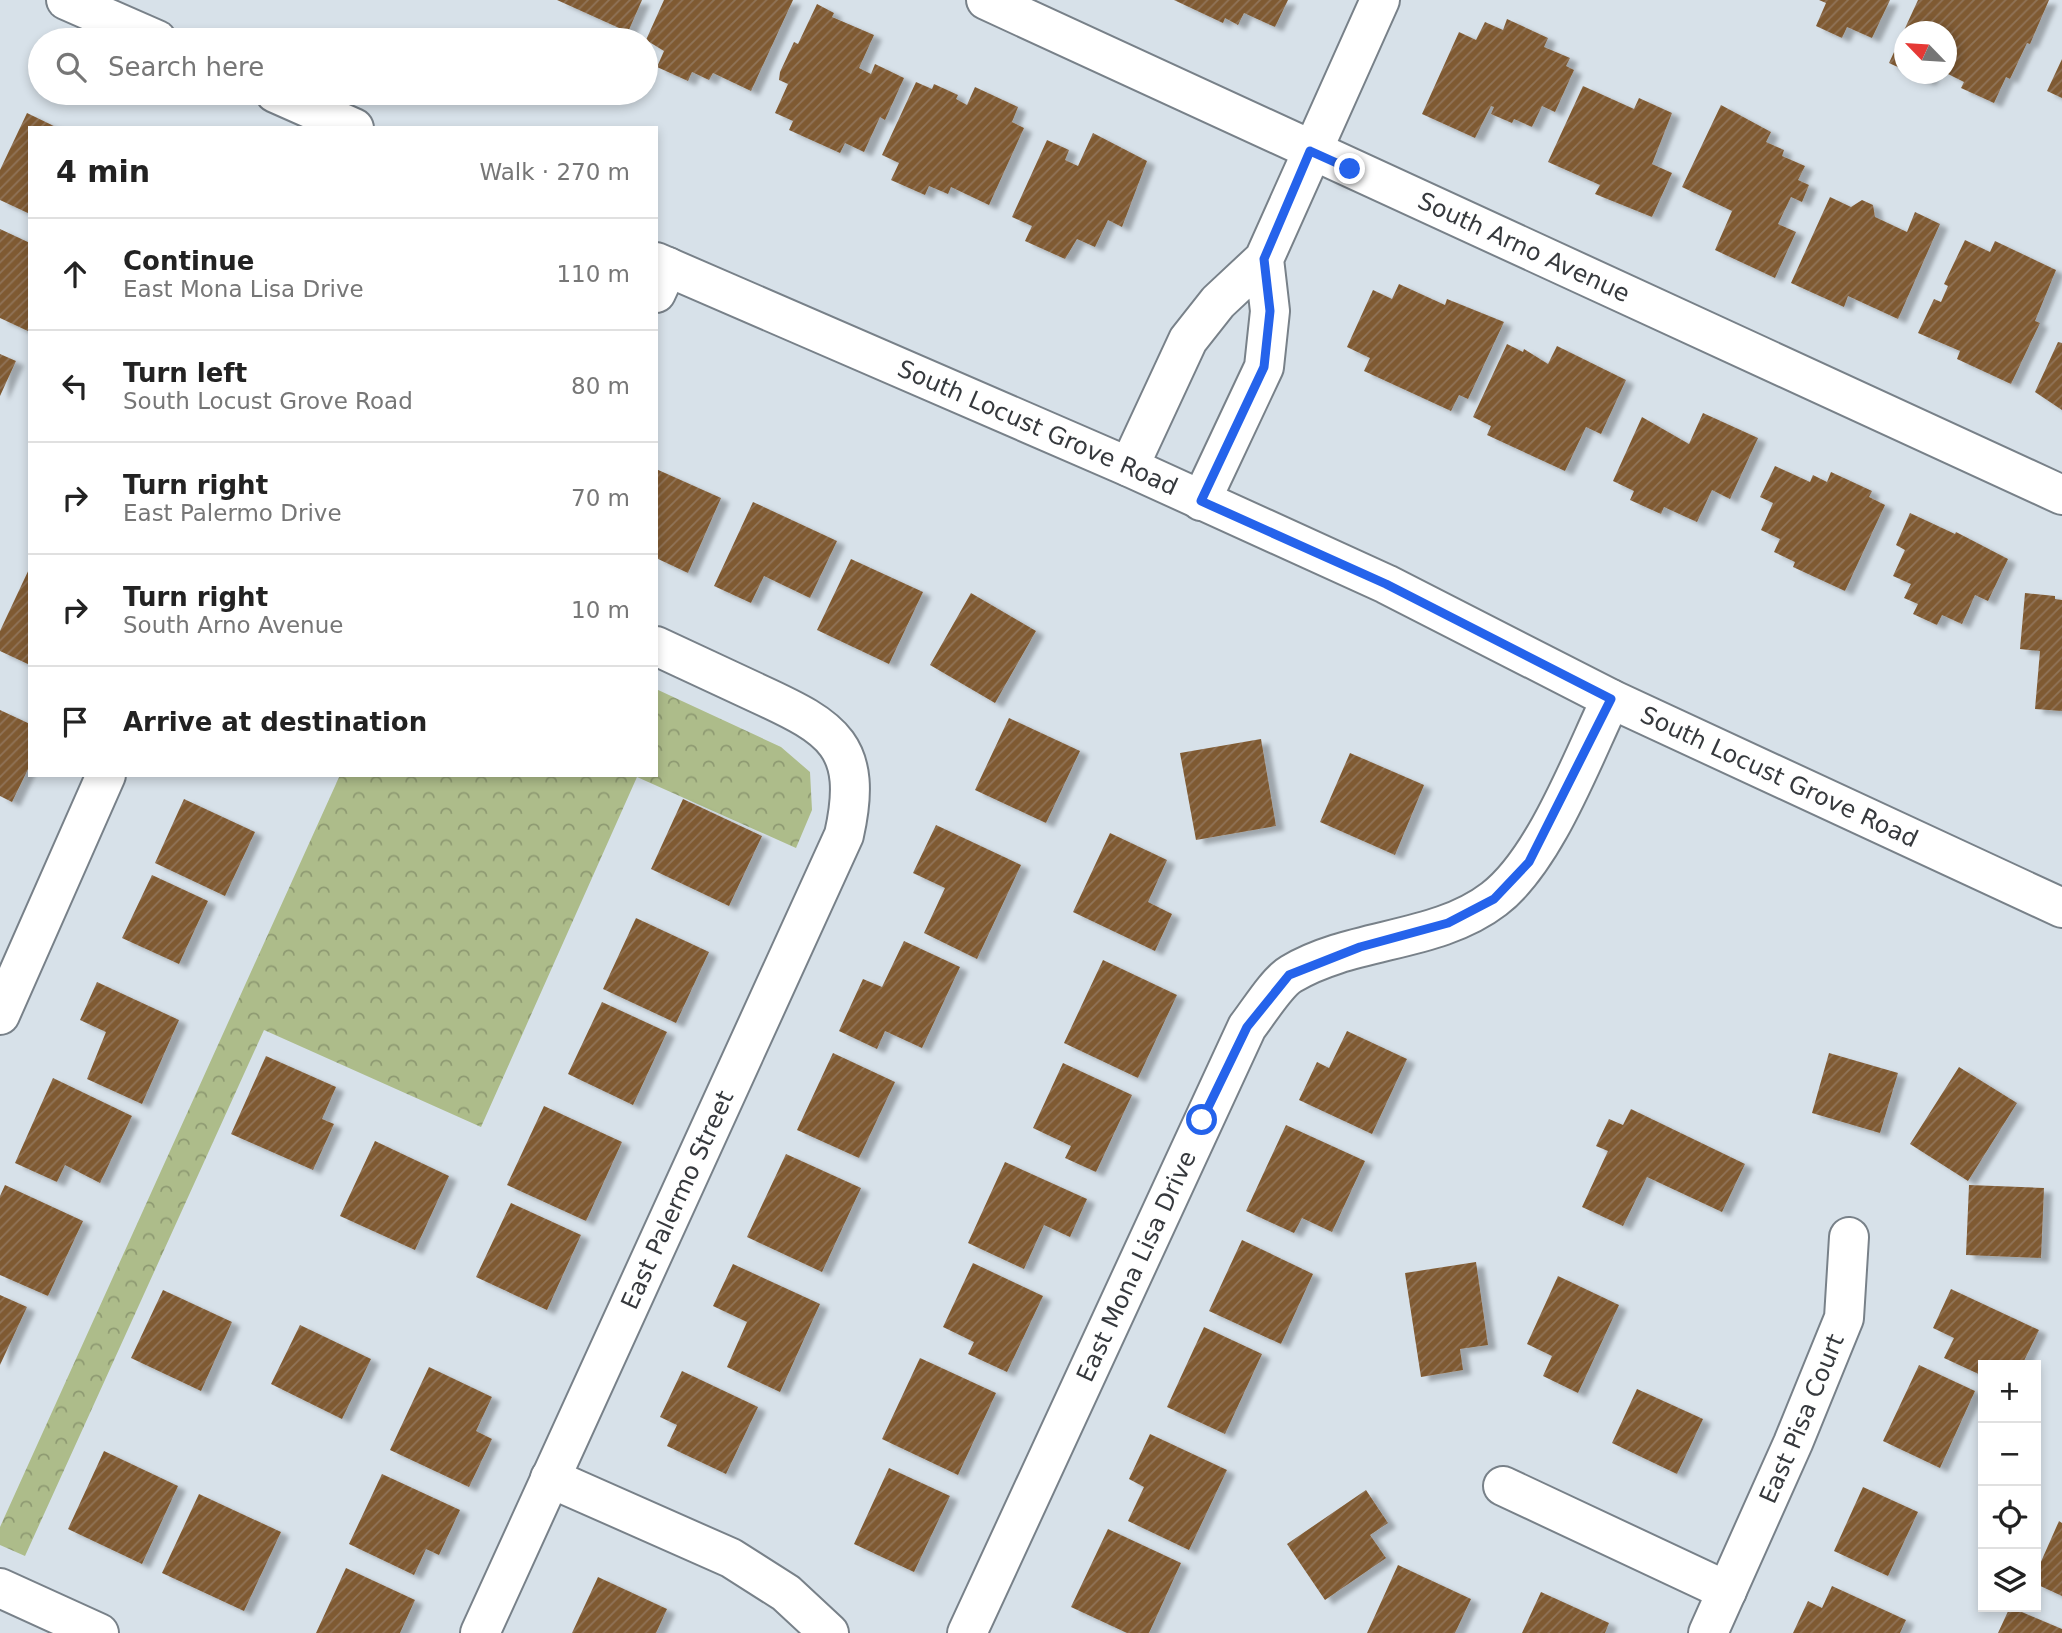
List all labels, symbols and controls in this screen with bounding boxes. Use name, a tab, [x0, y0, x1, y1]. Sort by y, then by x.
north arrow	[1894, 21, 1957, 84]
search box	[28, 28, 658, 105]
icon: search	[52, 48, 90, 86]
text: Search here	[108, 52, 264, 82]
route end	[1334, 153, 1365, 184]
text: 4 min	[56, 154, 150, 189]
text: Walk · 270 m	[479, 159, 630, 185]
street label: South Arno Avenue	[1413, 187, 1634, 308]
text: Continue	[123, 246, 254, 276]
icon: ahead	[56, 255, 94, 293]
text: 110 m	[556, 261, 630, 287]
text: East Mona Lisa Drive	[123, 276, 364, 302]
street label: South Locust Grove Road	[893, 354, 1182, 501]
text: Turn left	[123, 358, 247, 388]
icon: left	[56, 367, 94, 405]
text: 80 m	[571, 373, 630, 399]
text: South Locust Grove Road	[123, 388, 413, 414]
text: Turn right	[123, 470, 268, 500]
icon: right	[56, 479, 94, 517]
text: 70 m	[571, 485, 630, 511]
text: East Palermo Drive	[123, 500, 342, 526]
text: Turn right	[123, 582, 268, 612]
icon: right	[56, 591, 94, 629]
text: 10 m	[571, 597, 630, 623]
text: South Arno Avenue	[123, 612, 343, 638]
street label: South Locust Grove Road	[1636, 701, 1922, 853]
icon: arrive	[56, 703, 94, 741]
text: Arrive at destination	[123, 707, 427, 737]
street label: East Palermo Street	[616, 1086, 739, 1314]
route start	[1186, 1104, 1217, 1135]
street label: East Mona Lisa Drive	[1071, 1146, 1202, 1386]
street label: East Pisa Court	[1754, 1330, 1850, 1508]
map controls	[1978, 1360, 2041, 1612]
button: +	[1978, 1360, 2041, 1423]
button: −	[1978, 1423, 2041, 1486]
button: locate	[1978, 1486, 2041, 1549]
button: layers	[1978, 1549, 2041, 1612]

